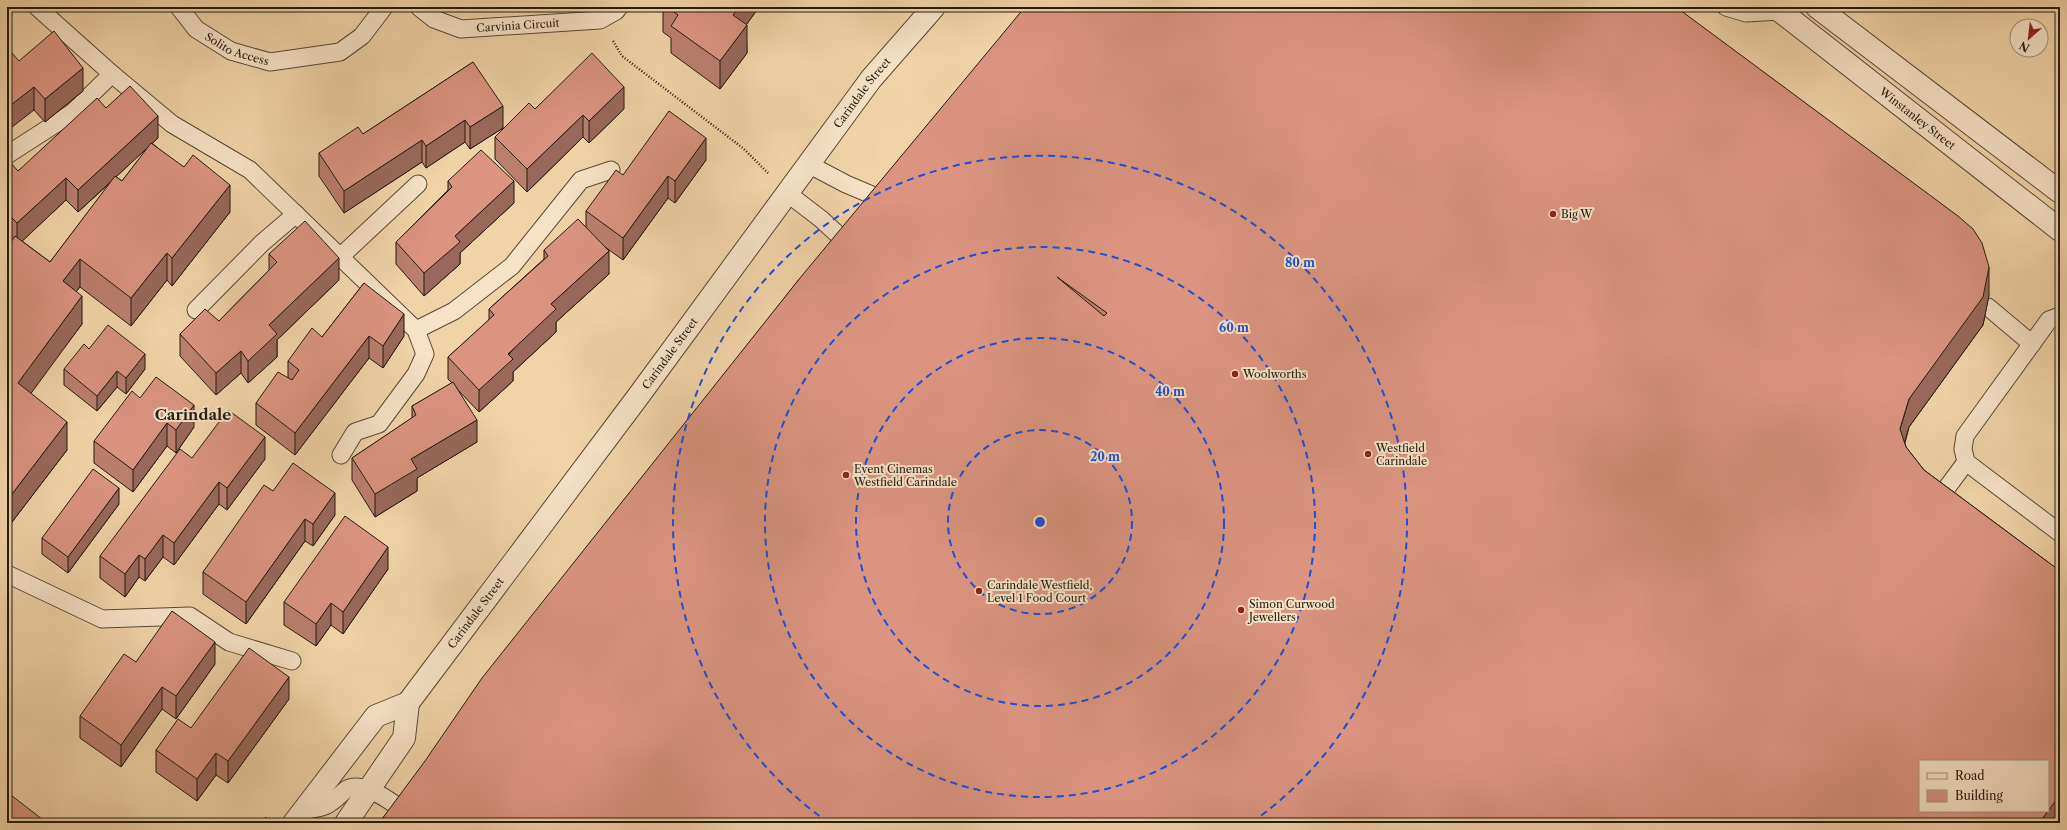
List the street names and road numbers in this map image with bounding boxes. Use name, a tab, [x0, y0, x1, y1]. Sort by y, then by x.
street label: Carvinia Circuit	[476, 16, 560, 35]
street label: Solito Access	[202, 29, 271, 68]
street label: Carindale Street	[830, 55, 894, 131]
street label: Winstanley Street	[1876, 84, 1958, 153]
street label: Carindale Street	[639, 315, 701, 392]
street label: Carindale Street	[444, 575, 507, 651]

